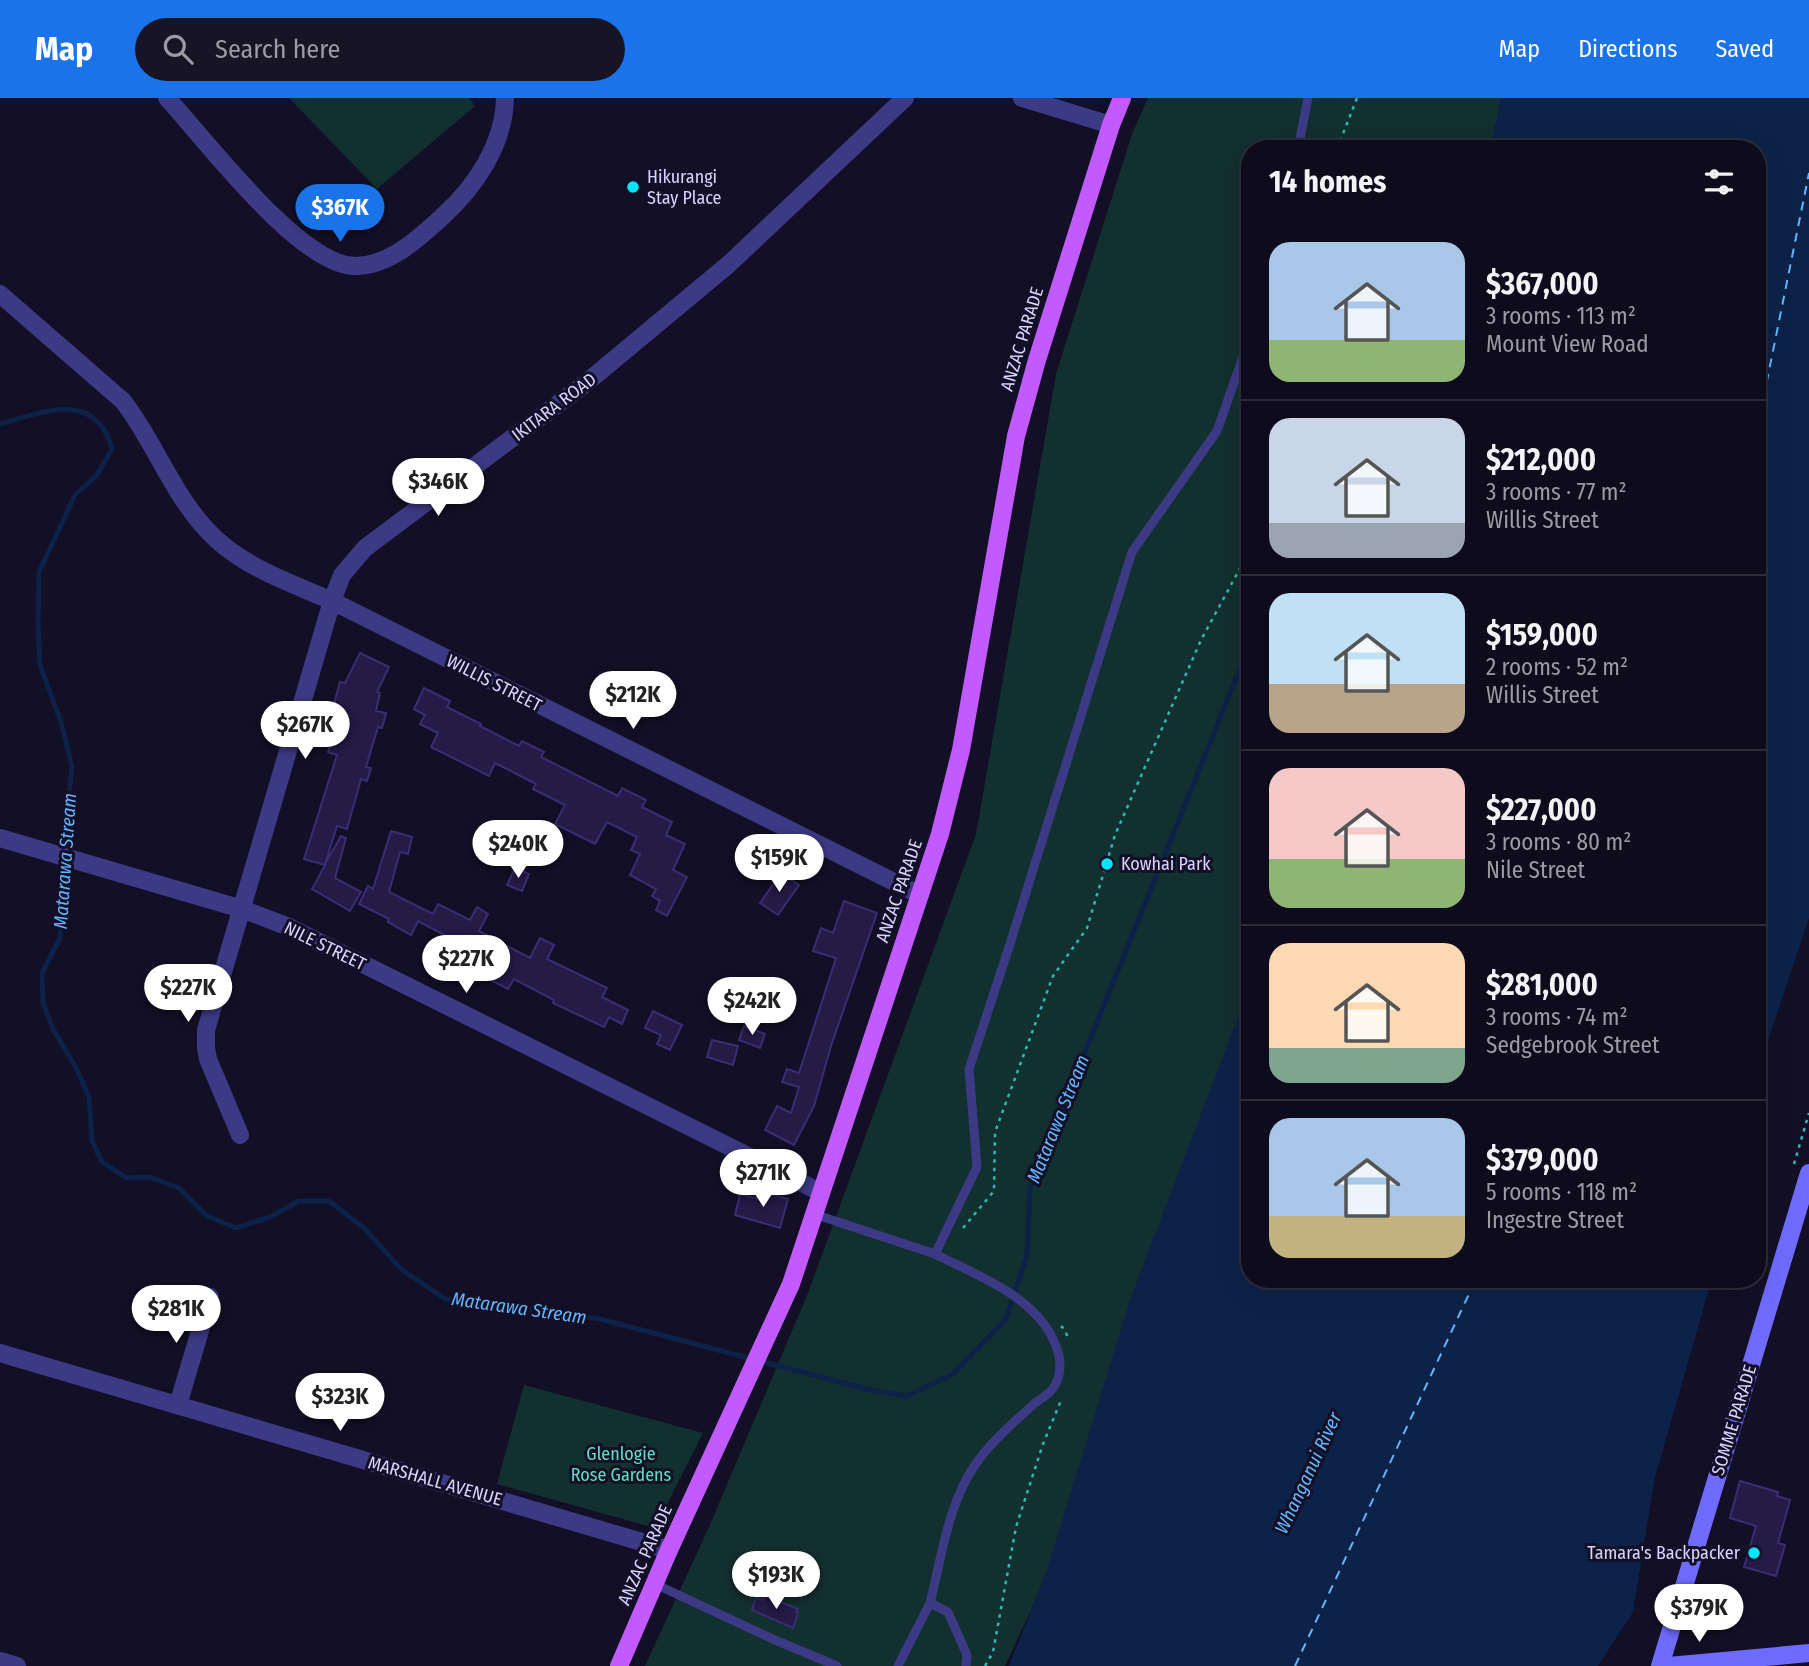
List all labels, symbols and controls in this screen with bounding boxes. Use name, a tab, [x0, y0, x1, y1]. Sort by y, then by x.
search box	[135, 18, 625, 81]
text: Map	[35, 29, 93, 69]
icon: search	[159, 30, 197, 68]
text: Search here	[215, 34, 340, 65]
text: Map	[1499, 35, 1540, 63]
text: Directions	[1578, 35, 1677, 63]
text: Saved	[1715, 35, 1774, 63]
icon: filters	[1700, 163, 1738, 201]
text: 14 homes	[1269, 164, 1386, 200]
place label: Hikurangi Stay Place	[647, 166, 722, 209]
marker: Hikurangi Stay Place	[625, 179, 641, 195]
pin: $367K	[291, 184, 389, 244]
text: $367K	[311, 193, 369, 221]
text: $367,000	[1486, 266, 1599, 302]
icon: home	[1325, 270, 1409, 354]
street label: ANZAC PARADE	[996, 284, 1048, 394]
text: 3 rooms · 113 m²	[1486, 302, 1636, 330]
text: Mount View Road	[1486, 330, 1649, 358]
street label: IKITARA ROAD	[507, 368, 601, 446]
text: $212,000	[1486, 442, 1596, 478]
icon: home	[1325, 446, 1409, 530]
pin: $346K	[389, 458, 487, 518]
text: $346K	[408, 467, 468, 495]
text: 3 rooms · 77 m²	[1486, 478, 1627, 506]
text: Willis Street	[1486, 506, 1599, 534]
text: $159,000	[1486, 617, 1598, 653]
icon: home	[1325, 621, 1409, 705]
street label: WILLIS STREET	[443, 650, 546, 717]
text: 2 rooms · 52 m²	[1486, 653, 1628, 681]
pin: $212K	[584, 672, 682, 731]
text: $212K	[605, 680, 661, 708]
text: Willis Street	[1486, 681, 1599, 709]
pin: $267K	[256, 702, 354, 761]
text: $267K	[277, 710, 333, 738]
water label: Matarawa Stream	[49, 792, 81, 930]
text: $227,000	[1486, 792, 1597, 828]
icon: home	[1325, 796, 1409, 880]
pin: $240K	[469, 820, 567, 880]
text: 3 rooms · 80 m²	[1486, 828, 1631, 856]
text: $240K	[488, 829, 548, 857]
pin: $159K	[730, 834, 828, 894]
street label: ANZAC PARADE	[871, 837, 927, 945]
text: $159K	[751, 843, 807, 871]
place label: Kowhai Park	[1121, 853, 1211, 875]
marker: Kowhai Park	[1099, 856, 1115, 872]
text: Nile Street	[1486, 856, 1585, 884]
street label: NILE STREET	[281, 917, 370, 976]
pin: $227K	[417, 936, 515, 995]
text: $227K	[438, 944, 494, 972]
pin: $227K	[139, 964, 237, 1024]
text: $281,000	[1486, 967, 1598, 1003]
icon: home	[1325, 971, 1409, 1055]
text: $227K	[160, 973, 216, 1001]
pin: $242K	[703, 978, 801, 1037]
text: $242K	[724, 986, 781, 1014]
text: 3 rooms · 74 m²	[1486, 1003, 1628, 1031]
text: Sedgebrook Street	[1486, 1031, 1659, 1059]
water label: Matarawa Stream	[1022, 1052, 1094, 1186]
text: $379,000	[1486, 1142, 1599, 1178]
icon: home	[1325, 1146, 1409, 1230]
pin: $271K	[714, 1150, 812, 1209]
text: $271K	[736, 1158, 790, 1186]
text: 5 rooms · 118 m²	[1486, 1178, 1637, 1206]
text: Ingestre Street	[1486, 1206, 1624, 1234]
pin: $281K	[127, 1286, 225, 1345]
water label: Matarawa Stream	[450, 1287, 588, 1329]
text: $281K	[148, 1294, 204, 1322]
street label: SOMME PARADE	[1707, 1362, 1761, 1478]
pin: $323K	[291, 1374, 389, 1433]
text: $323K	[311, 1382, 369, 1410]
water label: Whanganui River	[1270, 1407, 1347, 1537]
park label: Glenlogie Rose Gardens	[571, 1443, 672, 1486]
street label: MARSHALL AVENUE	[366, 1451, 504, 1511]
street label: ANZAC PARADE	[613, 1501, 677, 1609]
place label: Tamara's Backpacker	[1587, 1542, 1741, 1564]
marker: Tamara's Backpacker	[1746, 1545, 1762, 1561]
pin: $193K	[727, 1552, 825, 1611]
text: $193K	[748, 1560, 804, 1588]
pin: $379K	[1650, 1584, 1748, 1644]
text: $379K	[1670, 1593, 1728, 1621]

